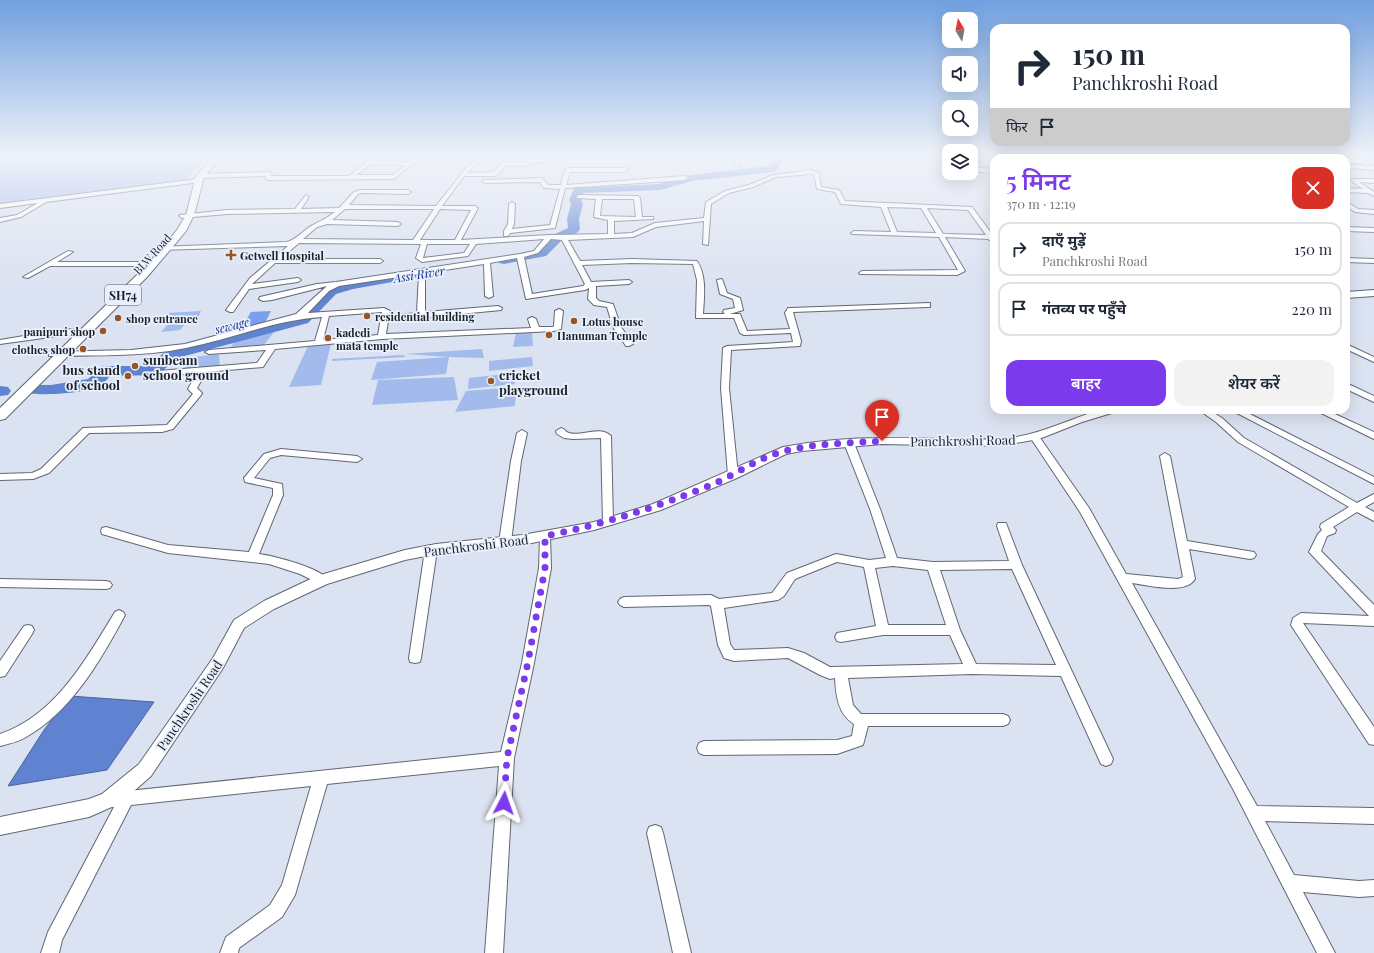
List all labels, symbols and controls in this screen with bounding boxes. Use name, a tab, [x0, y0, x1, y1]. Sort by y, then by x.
north arrow	[942, 12, 978, 48]
map controls	[942, 12, 978, 180]
text: 150 m	[1072, 35, 1145, 72]
icon: right	[1006, 40, 1058, 92]
button: sound	[942, 56, 978, 92]
text: Panchkroshi Road	[1072, 71, 1218, 95]
button: search	[942, 100, 978, 136]
text: फिर	[1006, 116, 1028, 136]
icon: arrive	[1036, 116, 1058, 138]
button: layers	[942, 144, 978, 180]
text: 5 मिनट	[1006, 164, 1071, 196]
button: close	[1292, 167, 1334, 209]
text: 370 m · 12:19	[1006, 195, 1076, 212]
street label: BLW Road	[130, 230, 175, 277]
text: दाएँ मुड़ें	[1042, 230, 1086, 250]
icon: right	[1008, 238, 1030, 260]
text: 150 m	[1294, 239, 1332, 259]
place label: Getwell Hospital	[240, 248, 325, 263]
marker: Getwell Hospital	[225, 249, 237, 261]
text: Panchkroshi Road	[1042, 252, 1148, 269]
water label: Assi River	[390, 262, 447, 286]
road number: SH74	[105, 285, 141, 305]
icon: arrive	[1008, 298, 1030, 320]
text: गंतव्य पर पहुँचे	[1042, 298, 1126, 318]
text: 220 m	[1292, 299, 1332, 319]
place label: residential building	[375, 309, 476, 324]
place label: shop entrance	[126, 311, 198, 326]
marker: residential building	[362, 311, 372, 321]
marker: shop entrance	[113, 313, 123, 323]
water label: sewage	[212, 313, 251, 337]
place label: Lotus house	[582, 314, 644, 329]
marker: Lotus house	[569, 316, 579, 326]
place label: panipuri shop	[23, 324, 95, 339]
place label: kadedi mata temple	[336, 325, 399, 353]
marker: panipuri shop	[98, 326, 108, 336]
place label: Hanuman Temple	[557, 328, 648, 343]
marker: Hanuman Temple	[544, 330, 554, 340]
marker: kadedi mata temple	[323, 333, 333, 343]
place label: clothes shop	[12, 342, 75, 357]
marker: clothes shop	[78, 344, 88, 354]
place label: sunbeam school ground	[143, 351, 229, 383]
button: बाहर	[1006, 360, 1166, 406]
button: शेयर करें	[1174, 360, 1334, 406]
place label: bus stand of school	[62, 361, 120, 393]
marker: sunbeam school ground	[130, 361, 140, 371]
place label: cricket playground	[499, 366, 568, 398]
marker: bus stand of school	[123, 371, 133, 381]
marker: cricket playground	[486, 376, 496, 386]
pin	[865, 400, 899, 441]
icon: arrive	[871, 406, 893, 428]
street label: Panchkroshi Road	[910, 431, 1016, 449]
street label: Panchkroshi Road	[423, 530, 530, 560]
street label: Panchkroshi Road	[152, 656, 226, 754]
position arrow	[483, 782, 525, 824]

